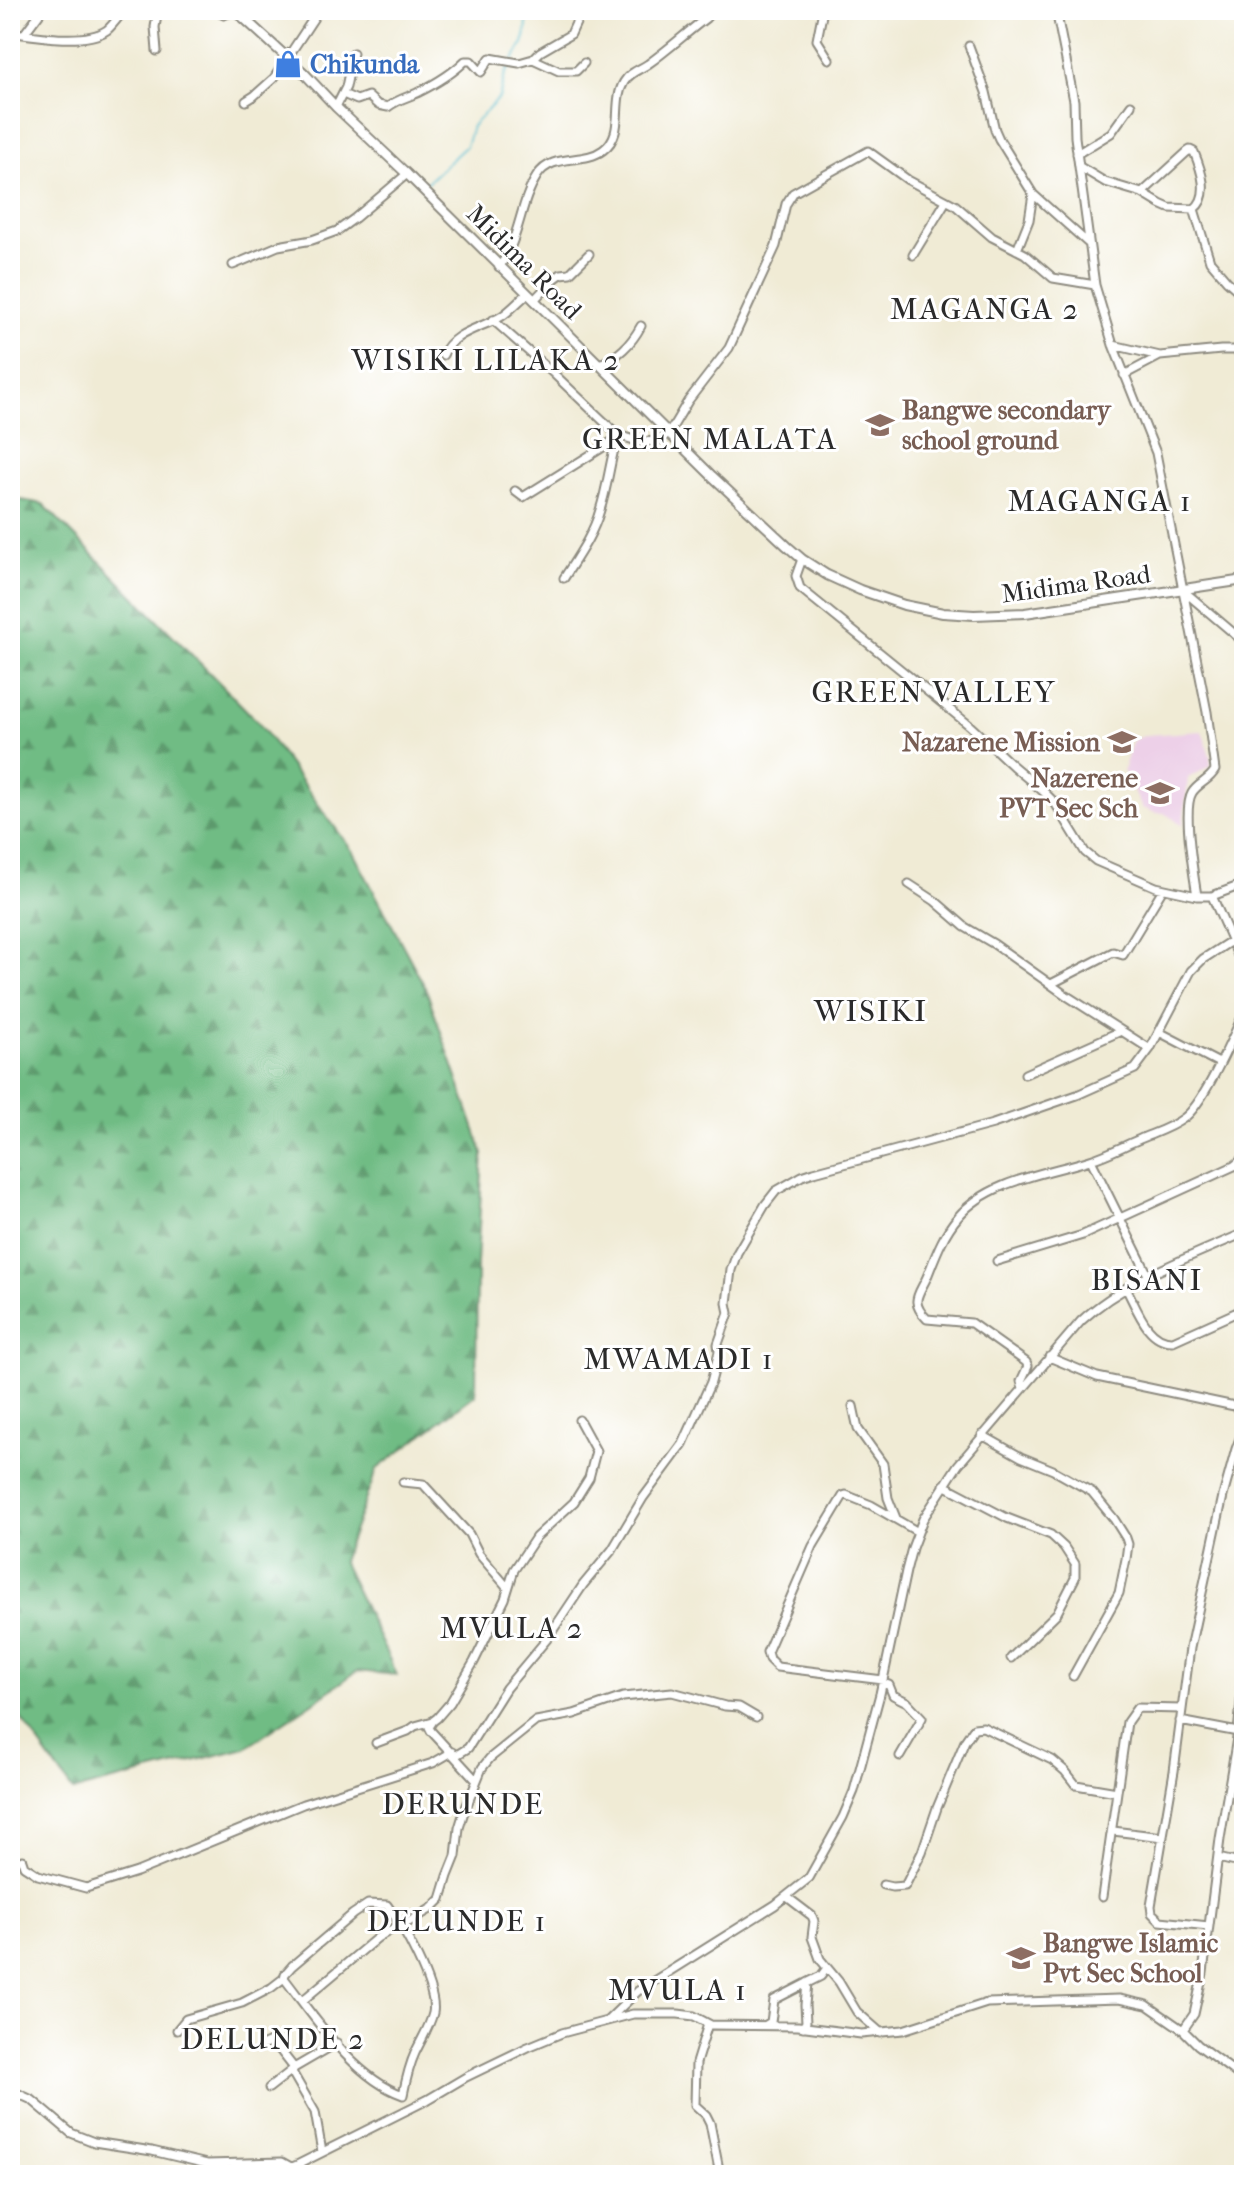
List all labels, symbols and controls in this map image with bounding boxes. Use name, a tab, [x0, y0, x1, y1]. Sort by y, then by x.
shop icon: Chikunda	[273, 49, 303, 79]
place label: Chikunda	[310, 49, 420, 80]
street label: Midima Road	[460, 198, 589, 327]
district label: MAGANGA 2	[890, 292, 1080, 327]
district label: WISIKI LILAKA 2	[350, 343, 621, 378]
place label: Bangwe secondary school ground	[902, 395, 1113, 456]
school or university icon: Bangwe secondary school ground	[865, 410, 895, 440]
district label: GREEN MALATA	[582, 422, 838, 457]
district label: MAGANGA 1	[1007, 484, 1193, 519]
street label: Midima Road	[999, 558, 1153, 610]
district label: GREEN VALLEY	[812, 675, 1056, 710]
place label: Nazarene Mission	[902, 727, 1101, 758]
school or university icon: Nazarene Mission	[1107, 727, 1137, 757]
place label: Nazerene PVT Sec Sch	[999, 763, 1138, 824]
school or university icon: Nazerene PVT Sec Sch	[1145, 778, 1175, 808]
district label: WISIKI	[813, 994, 928, 1029]
district label: BISANI	[1091, 1263, 1203, 1298]
district label: MWAMADI 1	[584, 1342, 774, 1377]
district label: MVULA 2	[440, 1611, 584, 1646]
district label: DERUNDE	[382, 1787, 544, 1822]
district label: DELUNDE 1	[367, 1904, 547, 1939]
place label: Bangwe Islamic Pvt Sec School	[1043, 1928, 1219, 1989]
school or university icon: Bangwe Islamic Pvt Sec School	[1006, 1943, 1036, 1973]
district label: MVULA 1	[608, 1973, 748, 2008]
district label: DELUNDE 2	[180, 2022, 366, 2057]

